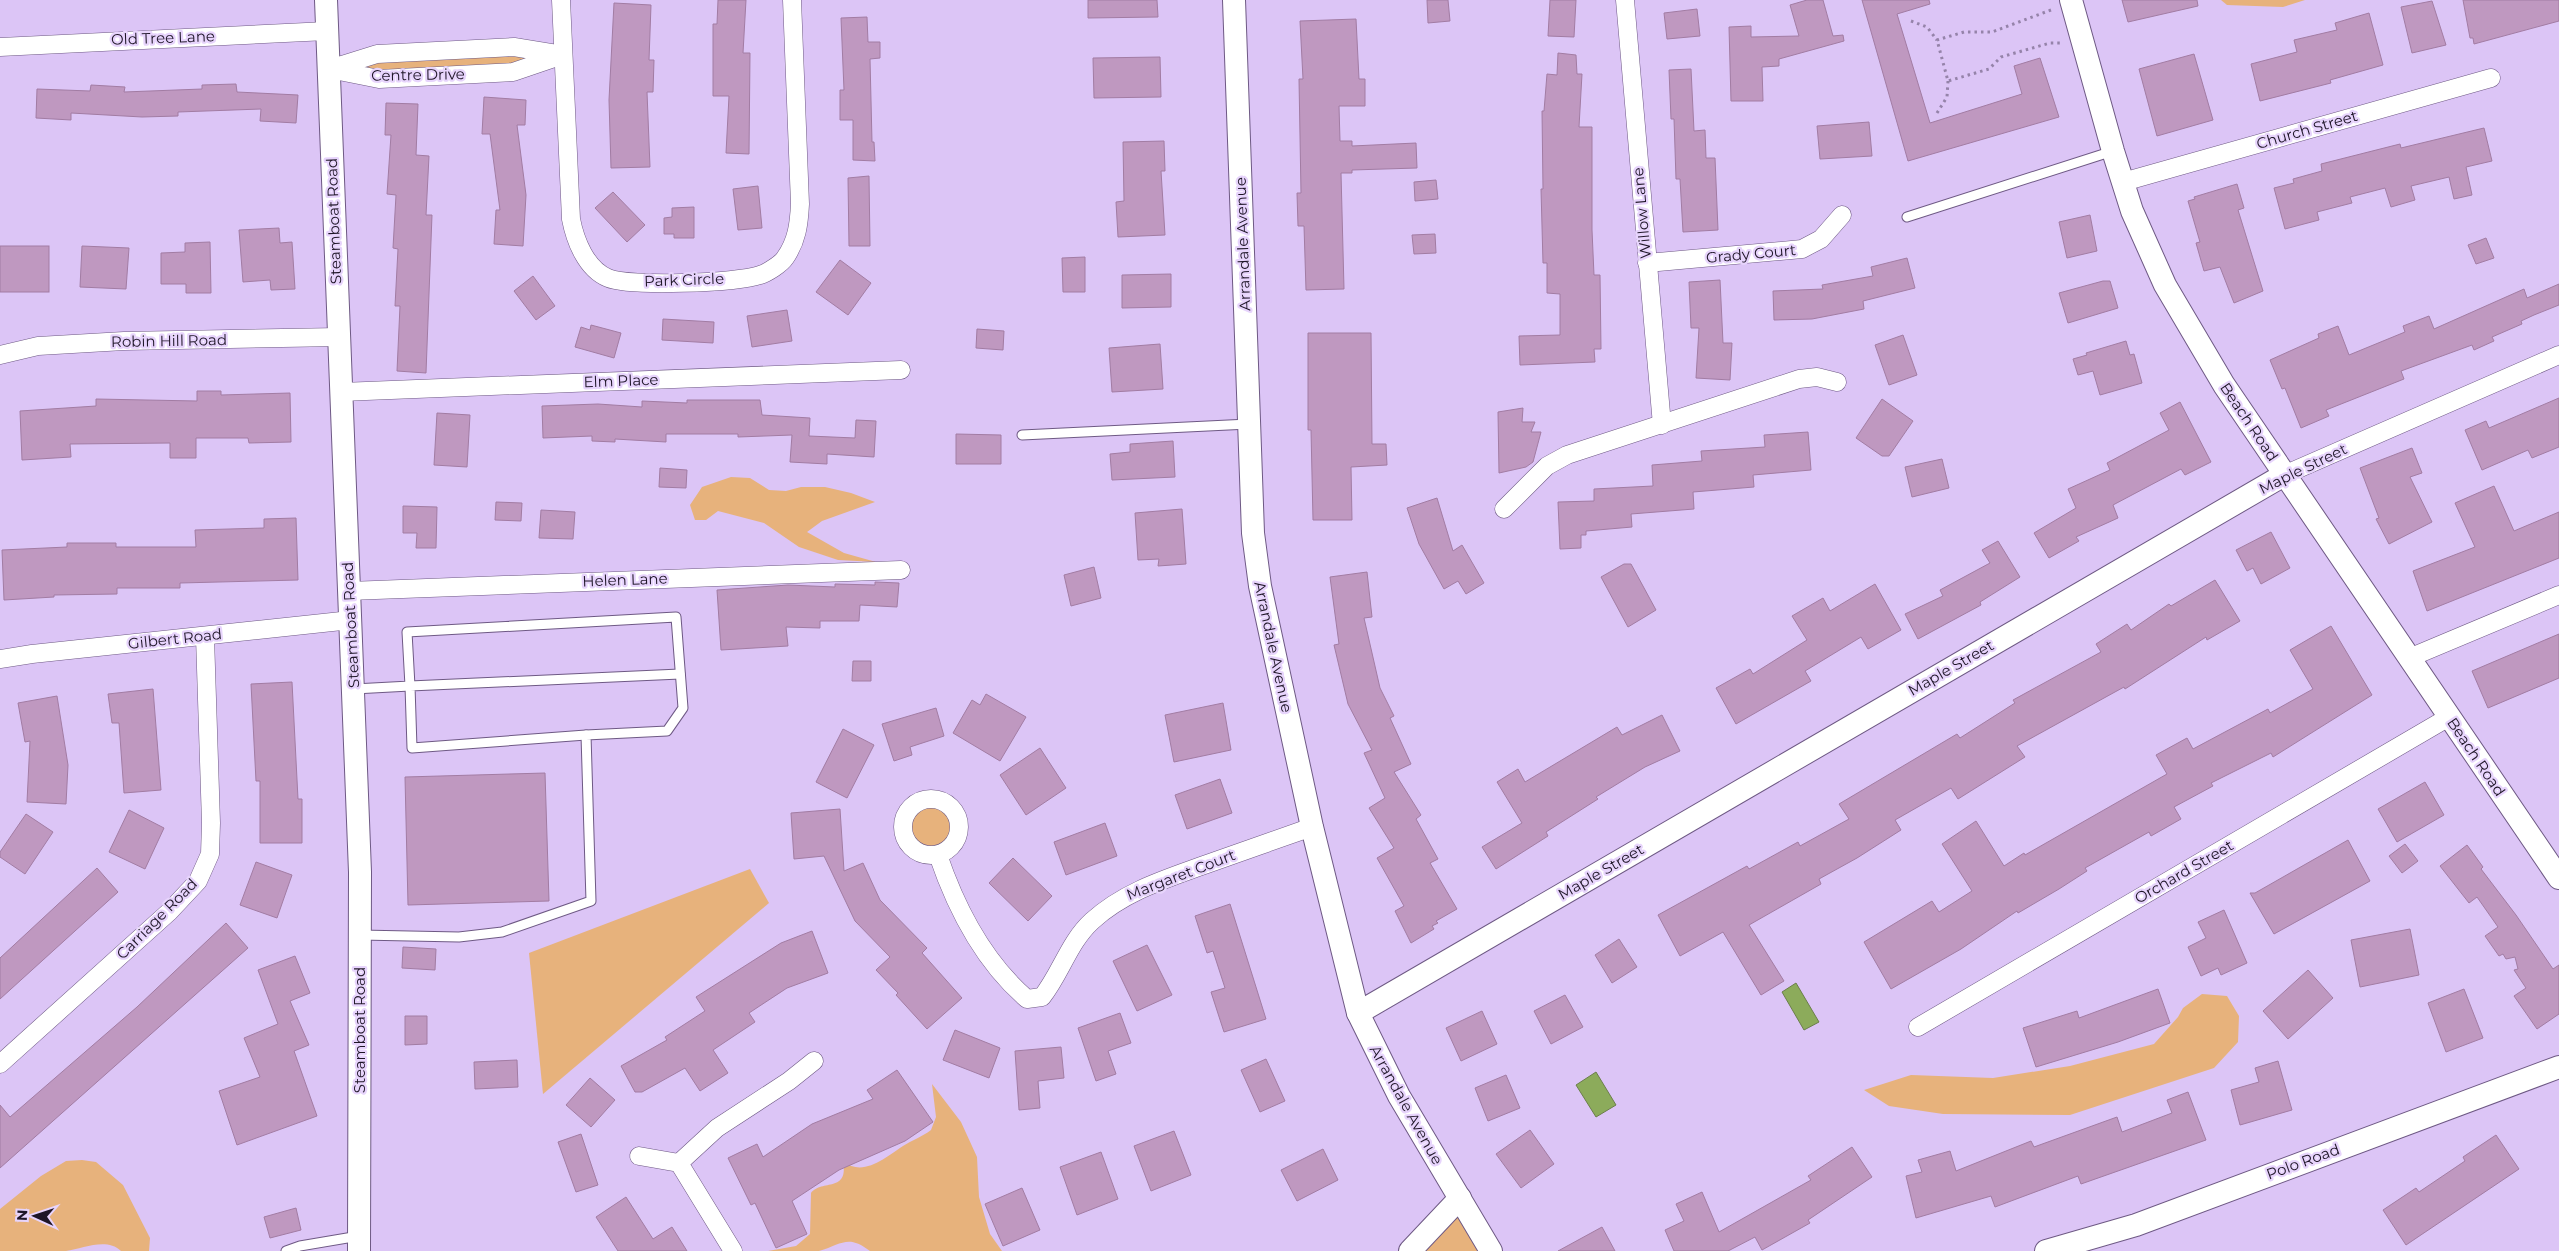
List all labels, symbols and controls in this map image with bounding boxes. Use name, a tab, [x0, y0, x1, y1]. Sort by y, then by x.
street label: Old Tree Lane	[111, 26, 215, 49]
street label: Centre Drive	[371, 64, 465, 85]
street label: Church Street	[2254, 106, 2360, 153]
street label: Steamboat Road	[322, 158, 345, 284]
street label: Willow Lane	[1628, 167, 1655, 260]
street label: Arrandale Avenue	[1231, 177, 1254, 311]
street label: Grady Court	[1705, 240, 1797, 267]
street label: Park Circle	[644, 269, 724, 290]
street label: Robin Hill Road	[111, 330, 227, 351]
street label: Elm Place	[583, 370, 659, 391]
street label: Beach Road	[2216, 379, 2283, 465]
street label: Maple Street	[2256, 439, 2350, 498]
street label: Steamboat Road	[338, 561, 363, 689]
street label: Helen Lane	[582, 569, 668, 590]
street label: Arrandale Avenue	[1250, 580, 1297, 714]
street label: Gilbert Road	[127, 624, 223, 653]
street label: Maple Street	[1905, 635, 1997, 700]
street label: Beach Road	[2443, 714, 2510, 800]
street label: Orchard Street	[2131, 836, 2237, 908]
street label: Maple Street	[1555, 839, 1647, 904]
street label: Margaret Court	[1124, 845, 1238, 904]
street label: Carriage Road	[112, 874, 201, 963]
street label: Steamboat Road	[350, 967, 369, 1093]
street label: Arrandale Avenue	[1366, 1042, 1447, 1168]
street label: Polo Road	[2264, 1140, 2342, 1184]
north arrow	[10, 1191, 60, 1241]
text: N	[13, 1209, 31, 1221]

